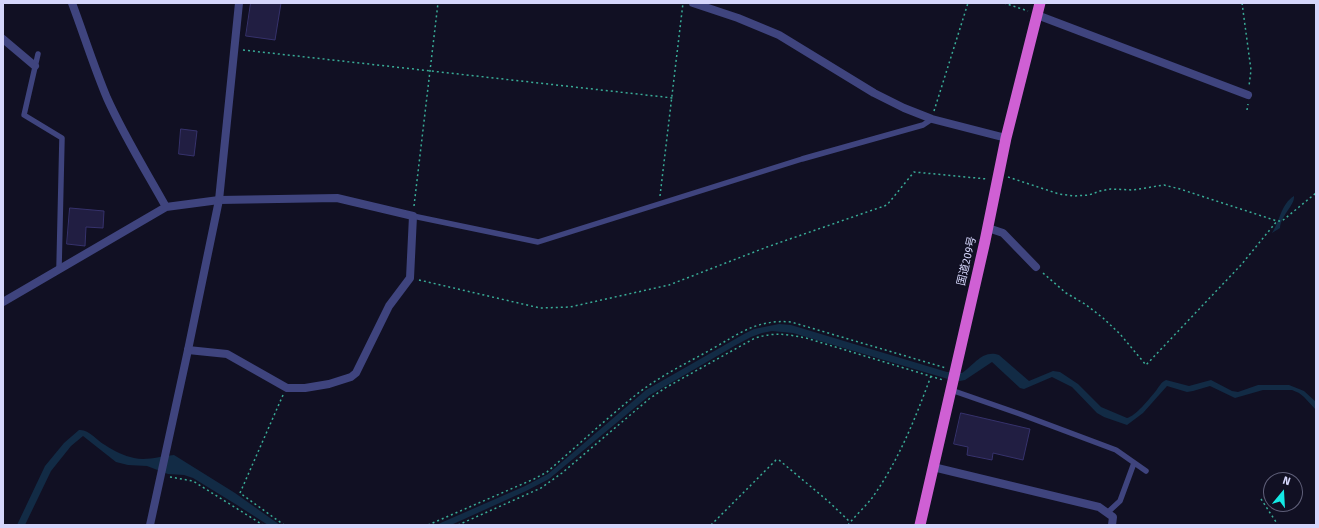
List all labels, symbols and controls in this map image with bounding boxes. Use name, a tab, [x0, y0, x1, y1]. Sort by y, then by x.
street label: 国道209号	[955, 235, 979, 287]
north arrow	[1263, 472, 1303, 512]
text: N	[1281, 474, 1292, 488]

